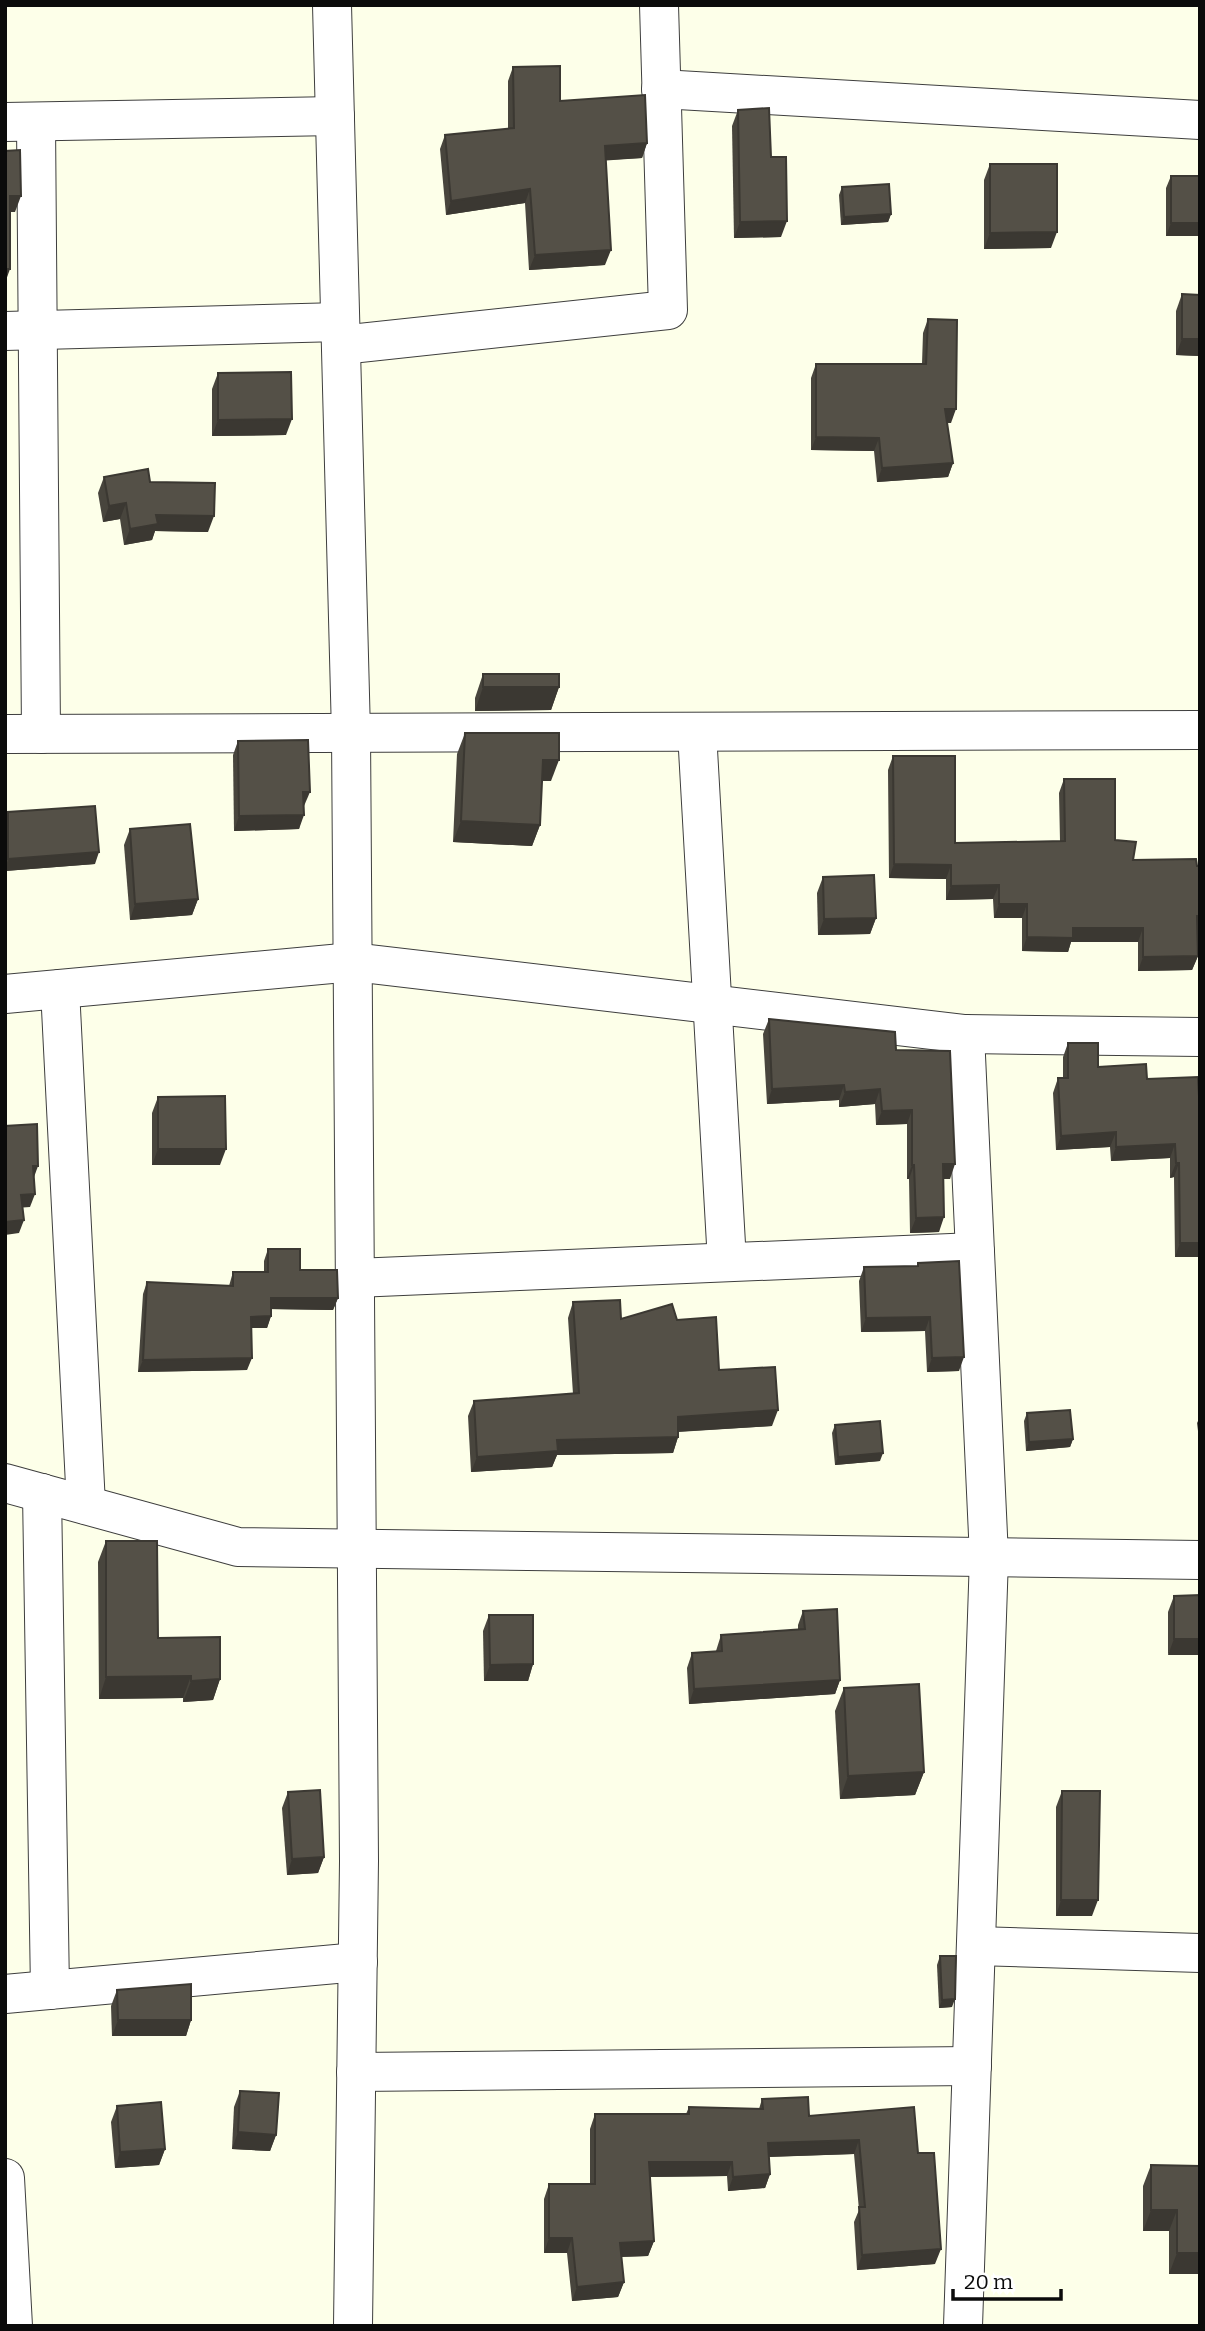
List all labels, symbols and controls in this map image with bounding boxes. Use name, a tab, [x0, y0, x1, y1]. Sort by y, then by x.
scale bar	[953, 2258, 1062, 2302]
text: 20 m	[964, 2269, 1013, 2295]

